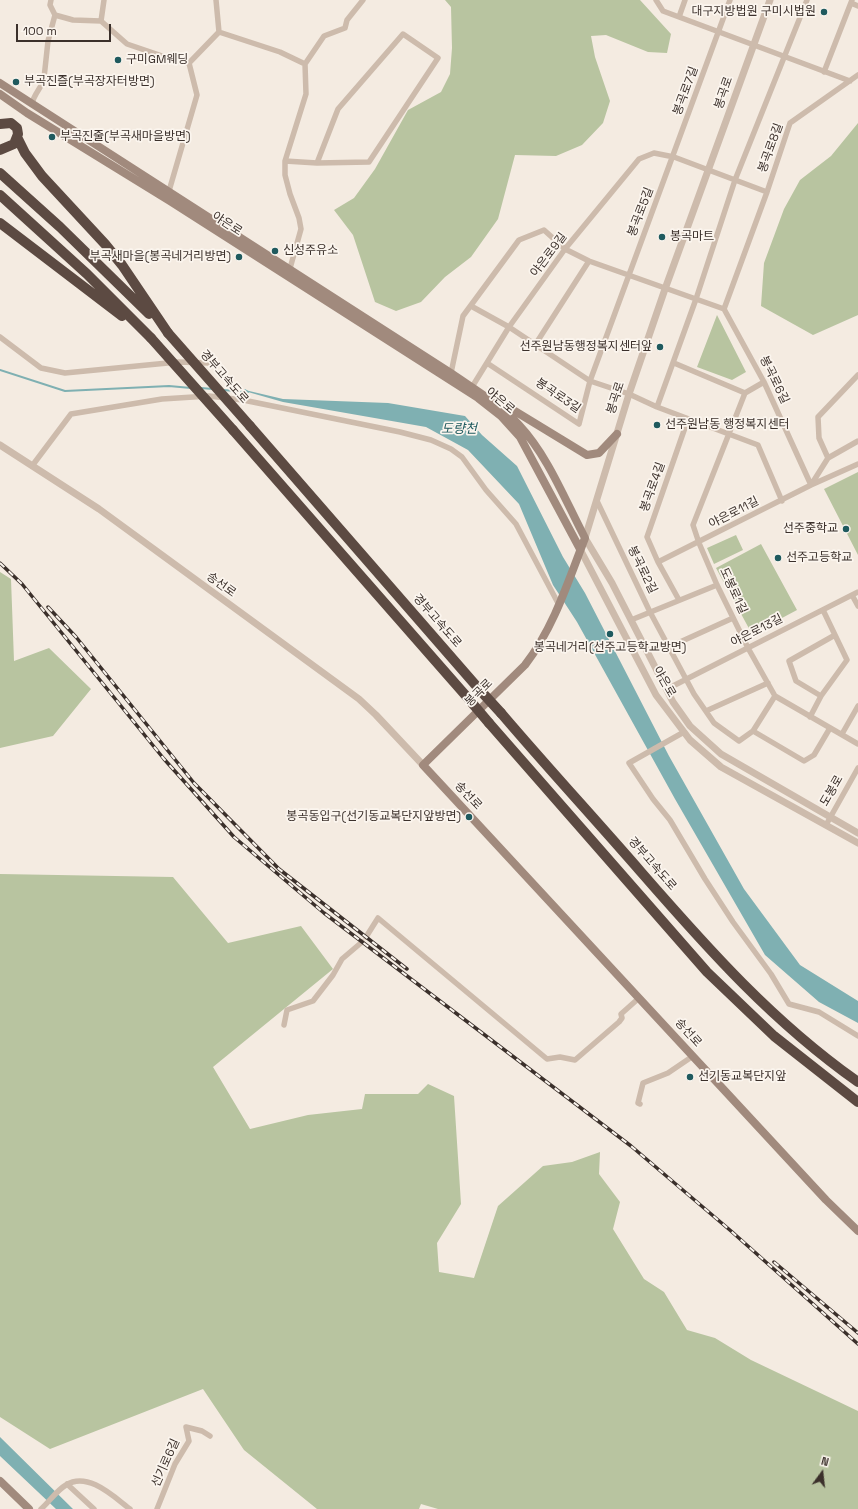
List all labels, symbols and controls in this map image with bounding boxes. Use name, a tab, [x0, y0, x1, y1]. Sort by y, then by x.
place label: 대구지방법원 구미시법원	[691, 5, 816, 19]
marker: 대구지방법원 구미시법원	[819, 7, 829, 17]
scale bar	[18, 16, 113, 42]
text: 100 m	[23, 23, 57, 39]
place label: 구미GM웨딩	[126, 53, 188, 67]
marker: 구미GM웨딩	[113, 55, 123, 65]
street label: 봉곡로7길	[671, 65, 701, 117]
place label: 부곡진즐(부곡장자터방면)	[24, 75, 155, 89]
street label: 봉곡로	[712, 75, 736, 111]
marker: 부곡진즐(부곡장자터방면)	[11, 77, 21, 87]
street label: 봉곡로8길	[755, 121, 787, 175]
place label: 부곡진줄(부곡새마을방면)	[60, 130, 191, 144]
marker: 부곡진줄(부곡새마을방면)	[47, 132, 57, 142]
street label: 봉곡로5길	[625, 185, 657, 239]
street label: 야은로	[209, 209, 245, 239]
street label: 야은로9길	[528, 230, 570, 280]
place label: 봉곡마트	[670, 230, 714, 244]
marker: 봉곡마트	[657, 232, 667, 242]
place label: 신성주유소	[283, 244, 338, 258]
marker: 신성주유소	[270, 246, 280, 256]
place label: 부곡새마을(봉곡네거리방면)	[89, 250, 231, 264]
marker: 부곡새마을(봉곡네거리방면)	[234, 252, 244, 262]
place label: 선주원남동행정복지센터앞	[520, 340, 652, 354]
marker: 선주원남동행정복지센터앞	[655, 342, 665, 352]
street label: 경부고속도로	[197, 347, 251, 407]
street label: 봉곡로6길	[756, 354, 792, 406]
street label: 봉곡로3길	[533, 376, 583, 416]
street label: 봉곡로	[604, 380, 628, 416]
street label: 야은로	[483, 385, 517, 417]
place label: 선주원남동 행정복지센터	[665, 418, 790, 432]
marker: 선주원남동 행정복지센터	[652, 420, 662, 430]
water label: 도량천	[441, 421, 477, 437]
street label: 봉곡로4길	[637, 460, 669, 514]
street label: 야은로11길	[707, 494, 761, 532]
place label: 선주중학교	[783, 522, 838, 536]
marker: 선주중학교	[841, 524, 851, 534]
street label: 봉곡로2길	[624, 544, 660, 596]
place label: 선주고등학교	[786, 551, 852, 565]
marker: 선주고등학교	[773, 553, 783, 563]
street label: 도봉로1길	[716, 566, 750, 616]
street label: 송선로	[203, 569, 239, 601]
street label: 경부고속도로	[410, 591, 464, 651]
street label: 야은로13길	[729, 612, 785, 650]
marker: 봉곡네거리(선주고등학교방면)	[605, 629, 615, 639]
place label: 봉곡네거리(선주고등학교방면)	[534, 641, 686, 655]
street label: 야은로	[649, 664, 679, 700]
street label: 봉곡로	[462, 676, 496, 710]
street label: 도봉로	[817, 773, 847, 809]
street label: 송선로	[451, 779, 485, 813]
place label: 봉곡동입구(선기동교복단지앞방면)	[286, 810, 461, 824]
marker: 봉곡동입구(선기동교복단지앞방면)	[464, 812, 474, 822]
street label: 경부고속도로	[625, 834, 679, 894]
street label: 송선로	[672, 1016, 704, 1050]
place label: 선기동교복단지앞	[698, 1070, 786, 1084]
marker: 선기동교복단지앞	[685, 1072, 695, 1082]
street label: 선기로6길	[149, 1437, 183, 1489]
north arrow	[802, 1453, 842, 1493]
text: N	[820, 1454, 830, 1469]

